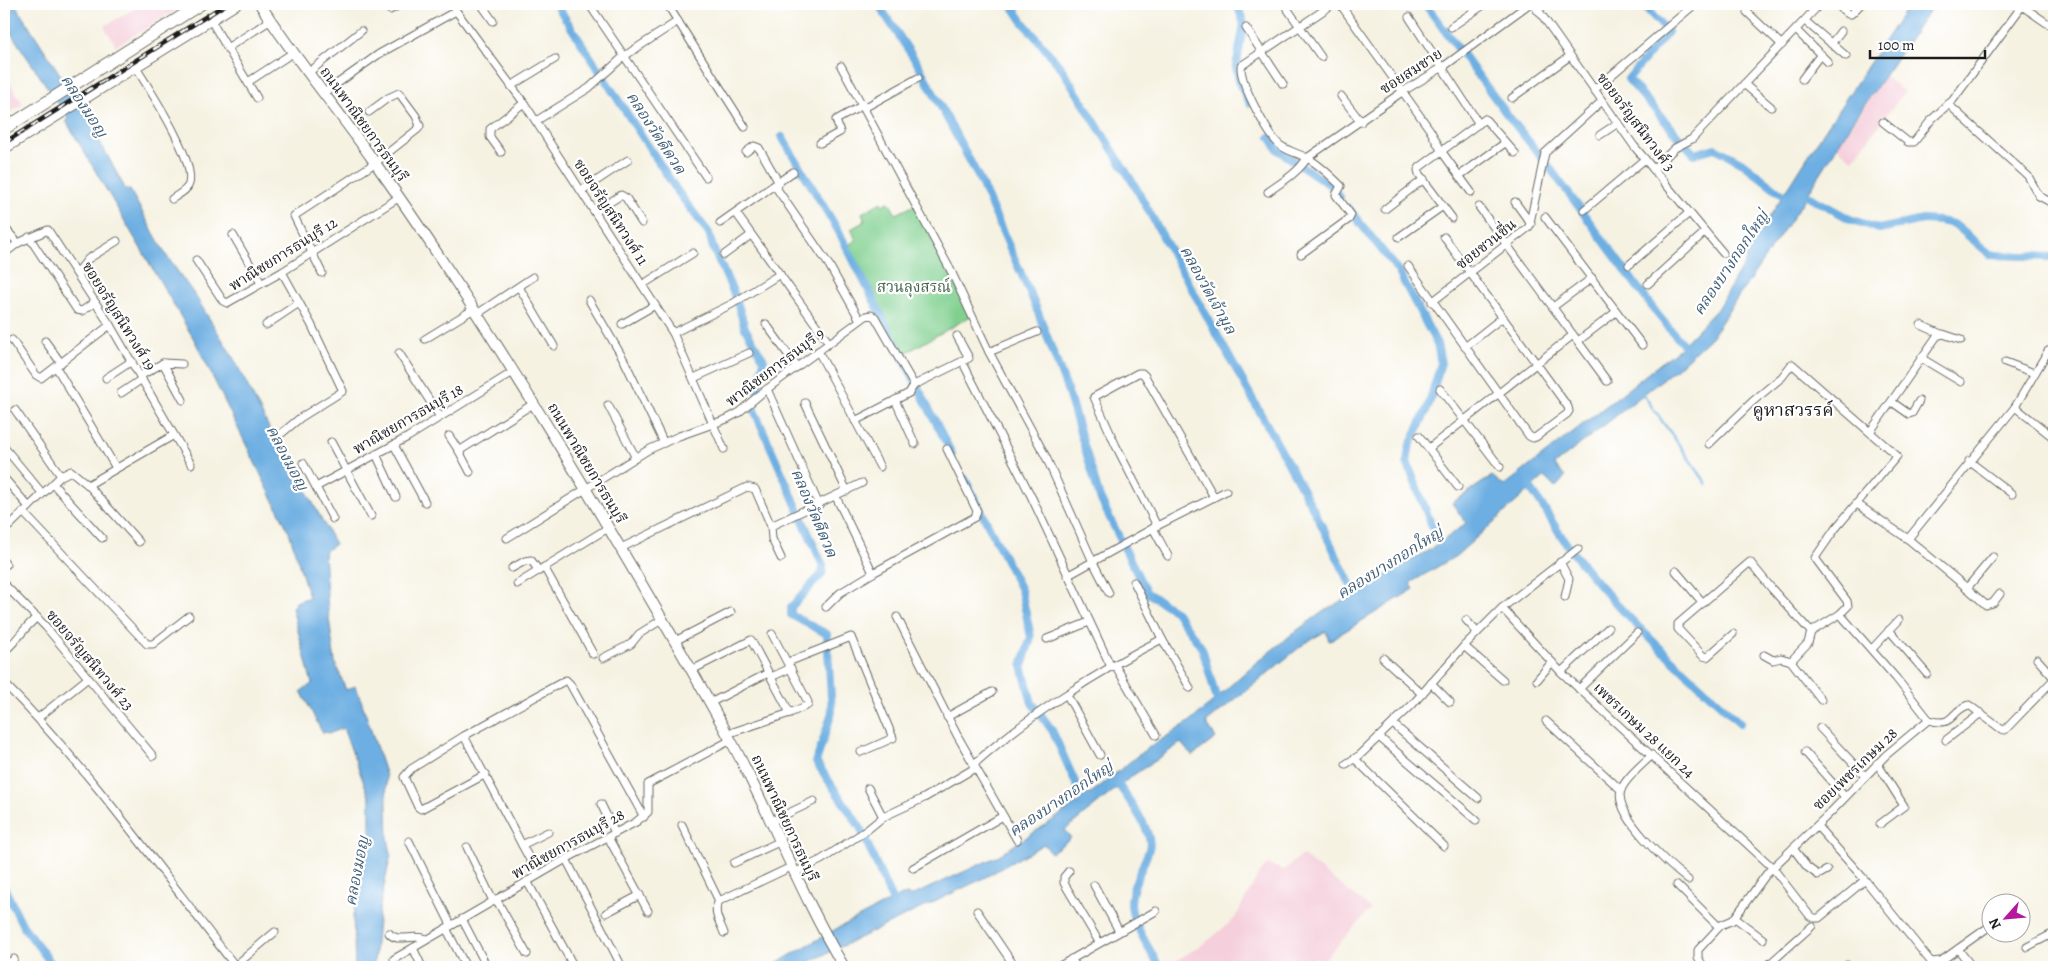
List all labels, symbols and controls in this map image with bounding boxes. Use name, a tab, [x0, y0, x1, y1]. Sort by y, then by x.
scale bar	[1870, 28, 1986, 60]
text: 100 m	[1878, 35, 1915, 55]
street label: ซอยสมชาย	[1376, 43, 1446, 99]
street label: ถนนพาณิชยการธนบุรี	[315, 62, 413, 186]
street label: ซอยจรัญสนิทวงศ์ 3	[1592, 68, 1680, 176]
water label: คลองมอญ	[55, 70, 113, 143]
water label: คลองวัดดีดวด	[621, 87, 691, 179]
street label: ซอยจรัญสนิทวงศ์ 11	[569, 155, 653, 269]
water label: คลองบางกอกใหญ่	[1687, 204, 1775, 320]
street label: พาณิชยการธนบุรี 12	[225, 213, 341, 296]
street label: ซอยชวนชื่น	[1451, 213, 1521, 274]
water label: คลองวัดเจ้ามูล	[1175, 242, 1242, 339]
street label: ซอยจรัญสนิทวงศ์ 19	[77, 258, 161, 374]
park label: สวนลุงสรณ์	[877, 277, 951, 298]
street label: พาณิชยการธนบุรี 9	[722, 323, 829, 412]
street label: พาณิชยการธนบุรี 18	[349, 379, 467, 460]
district label: คูหาสวรรค์	[1752, 398, 1834, 422]
street label: ถนนพาณิชยการธนบุรี	[542, 399, 631, 528]
water label: คลองมอญ	[261, 422, 314, 495]
water label: คลองวัดดีดวด	[785, 465, 843, 561]
water label: คลองบางกอกใหญ่	[1332, 520, 1449, 605]
street label: ซอยจรัญสนิทวงศ์ 23	[42, 605, 138, 715]
street label: เพชรเกษม 28 แยก 24	[1589, 678, 1699, 782]
street label: ซอยเพชรเกษม 28	[1808, 723, 1902, 815]
street label: ถนนพาณิชยการธนบุรี	[746, 751, 823, 885]
water label: คลองบางกอกใหญ่	[1004, 754, 1119, 842]
street label: พาณิชยการธนบุรี 28	[508, 805, 629, 884]
water label: คลองมอญ	[339, 833, 375, 908]
north arrow	[1980, 894, 2030, 944]
text: N	[1984, 915, 2006, 933]

